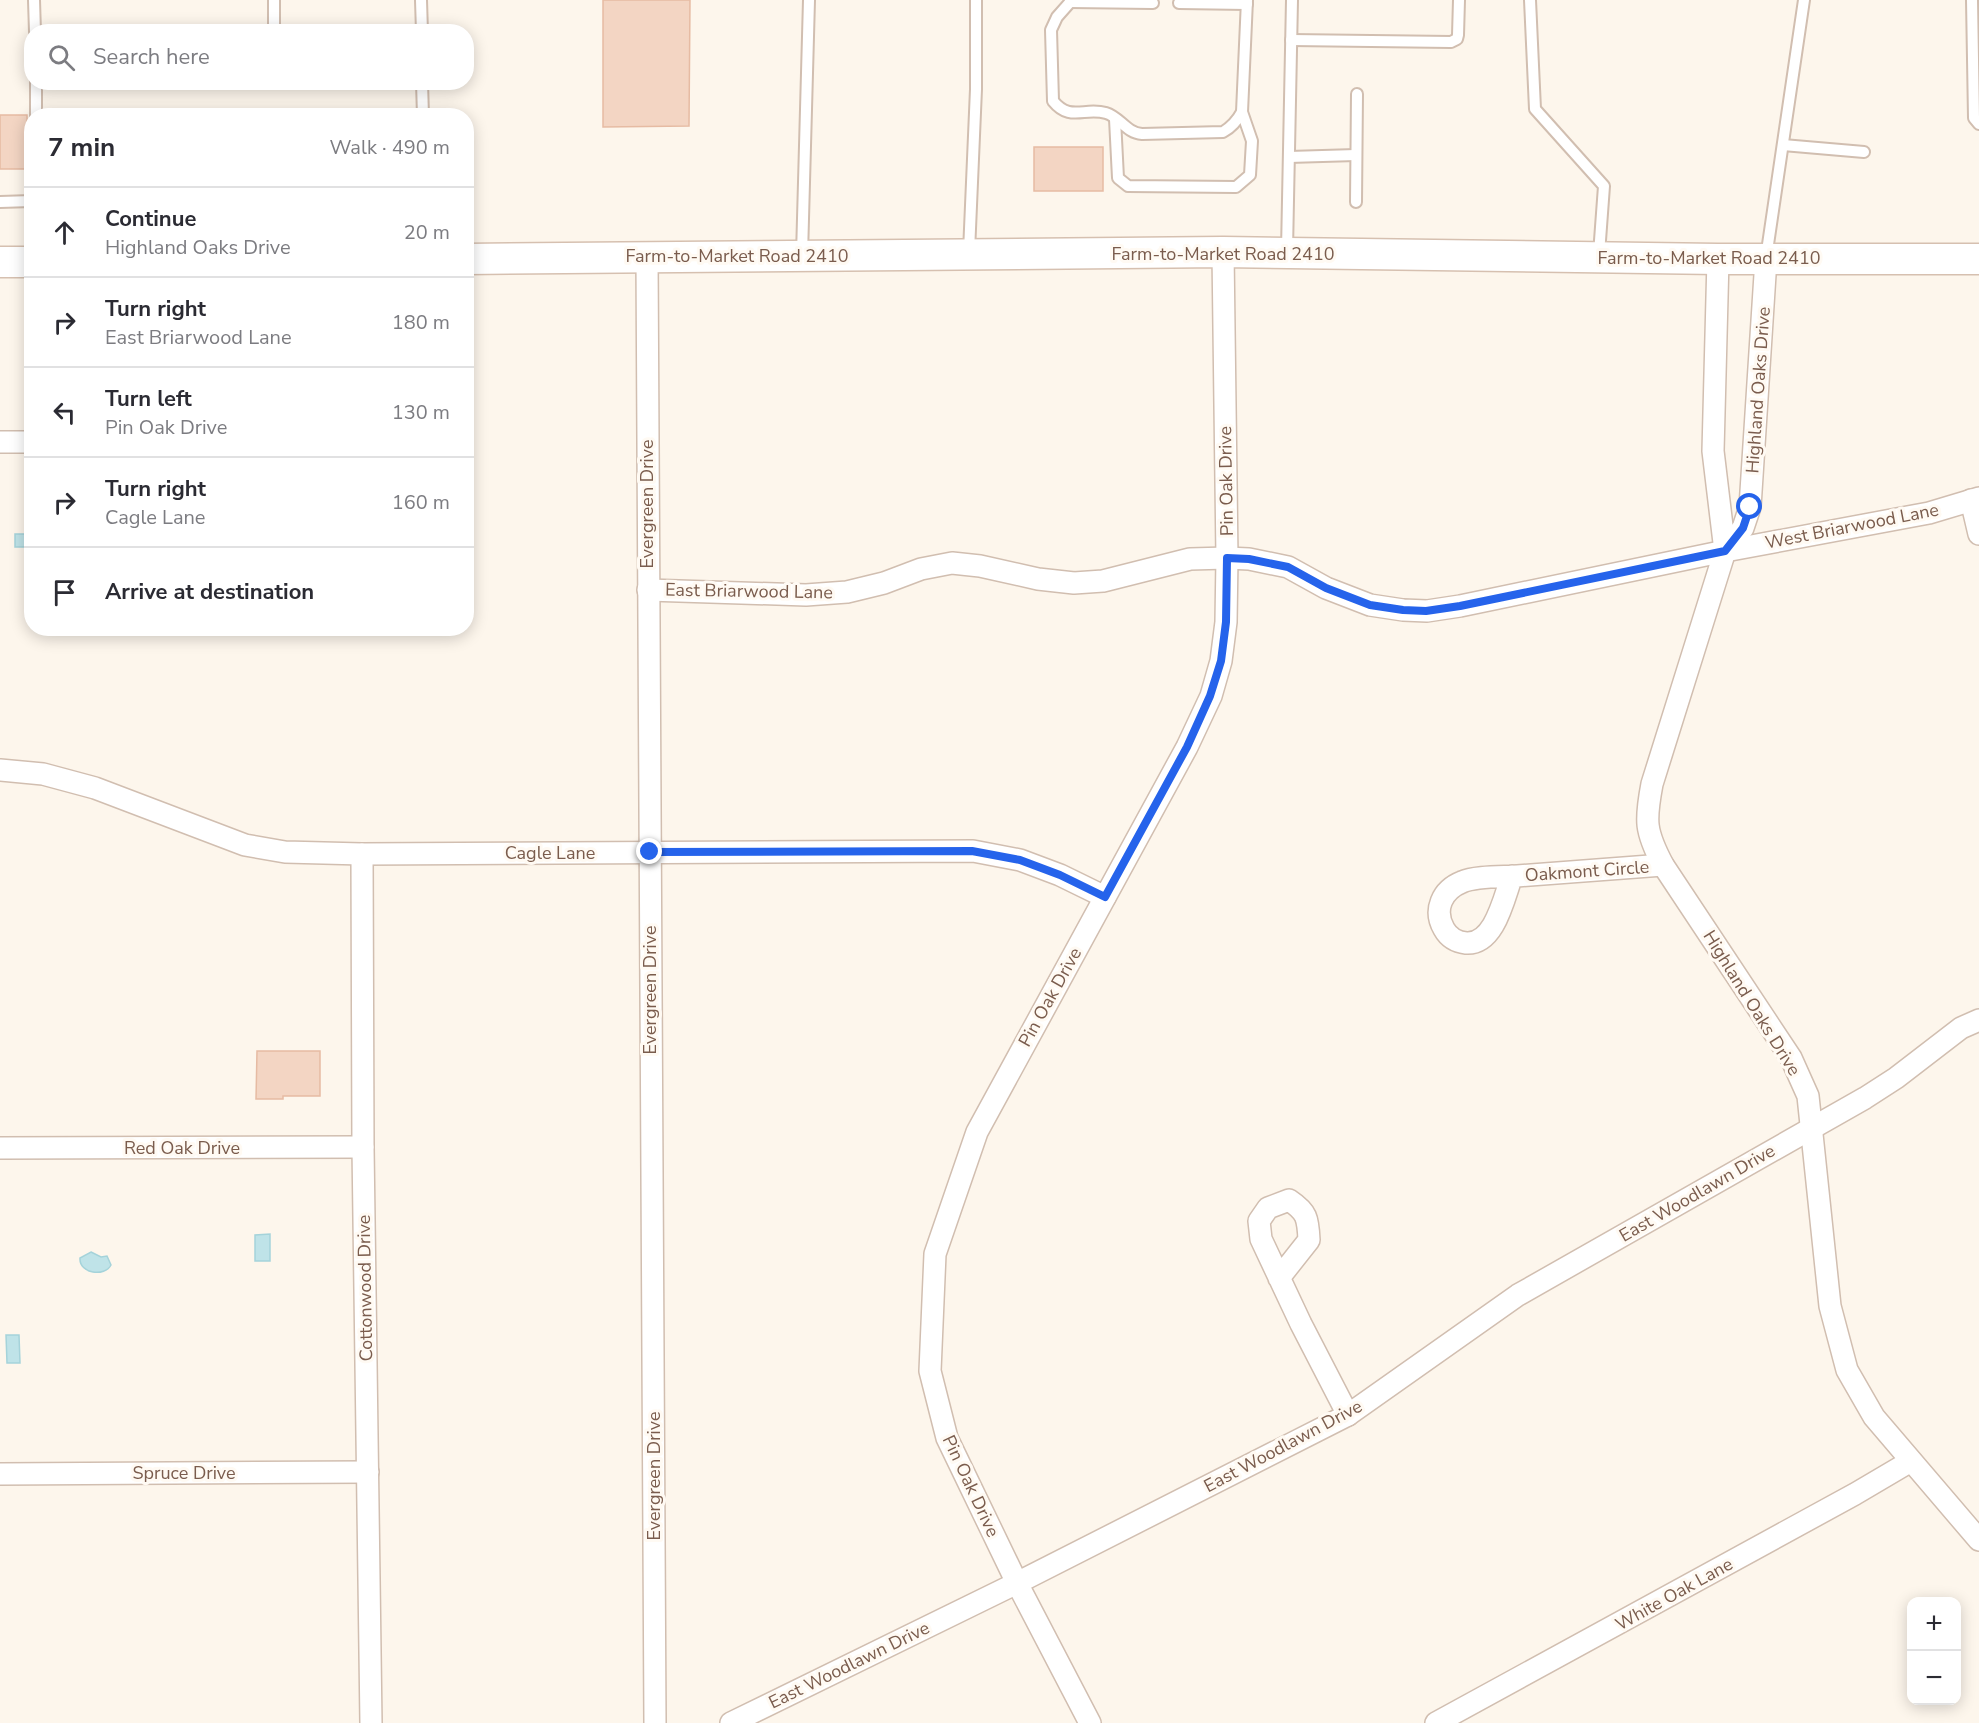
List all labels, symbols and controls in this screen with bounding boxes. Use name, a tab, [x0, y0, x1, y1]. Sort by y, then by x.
search box	[24, 24, 474, 90]
icon: search	[45, 41, 78, 74]
text: Search here	[93, 42, 210, 72]
text: 7 min	[48, 130, 115, 165]
text: Walk · 490 m	[330, 134, 450, 161]
text: Continue	[105, 204, 196, 234]
icon: ahead	[48, 216, 81, 249]
text: 20 m	[404, 219, 450, 246]
text: Highland Oaks Drive	[105, 234, 291, 261]
street label: Farm-to-Market Road 2410	[1112, 242, 1335, 266]
street label: Farm-to-Market Road 2410	[626, 244, 849, 268]
street label: Farm-to-Market Road 2410	[1598, 246, 1821, 270]
text: Turn right	[105, 294, 206, 324]
icon: right	[48, 306, 81, 339]
street label: Highland Oaks Drive	[1740, 306, 1776, 474]
text: 180 m	[392, 309, 450, 336]
text: East Briarwood Lane	[105, 324, 292, 351]
text: Turn left	[105, 384, 192, 414]
icon: left	[48, 396, 81, 429]
text: 130 m	[392, 399, 450, 426]
text: Pin Oak Drive	[105, 414, 227, 441]
street label: Pin Oak Drive	[1213, 426, 1239, 536]
street label: Evergreen Drive	[635, 440, 659, 568]
text: Turn right	[105, 474, 206, 504]
icon: right	[48, 486, 81, 519]
text: 160 m	[392, 489, 450, 516]
route start	[1736, 493, 1762, 519]
street label: West Briarwood Lane	[1763, 497, 1941, 555]
text: Cagle Lane	[105, 504, 206, 531]
icon: arrive	[48, 576, 81, 609]
text: Arrive at destination	[105, 577, 314, 607]
street label: East Briarwood Lane	[665, 578, 833, 604]
route end	[636, 838, 662, 864]
street label: Cagle Lane	[505, 841, 595, 865]
street label: Oakmont Circle	[1524, 855, 1650, 887]
street label: Evergreen Drive	[638, 926, 662, 1054]
street label: Highland Oaks Drive	[1698, 926, 1806, 1080]
street label: Pin Oak Drive	[1013, 943, 1087, 1051]
street label: Red Oak Drive	[124, 1136, 240, 1160]
street label: East Woodlawn Drive	[1615, 1139, 1779, 1247]
street label: Cottonwood Drive	[352, 1214, 378, 1362]
street label: East Woodlawn Drive	[1200, 1394, 1366, 1498]
street label: Evergreen Drive	[642, 1412, 666, 1540]
street label: Pin Oak Drive	[937, 1431, 1005, 1541]
street label: Spruce Drive	[132, 1461, 236, 1485]
street label: White Oak Lane	[1611, 1552, 1737, 1636]
map controls	[1907, 1597, 1961, 1705]
button: +	[1907, 1597, 1961, 1651]
street label: East Woodlawn Drive	[765, 1616, 933, 1714]
button: −	[1907, 1651, 1961, 1705]

